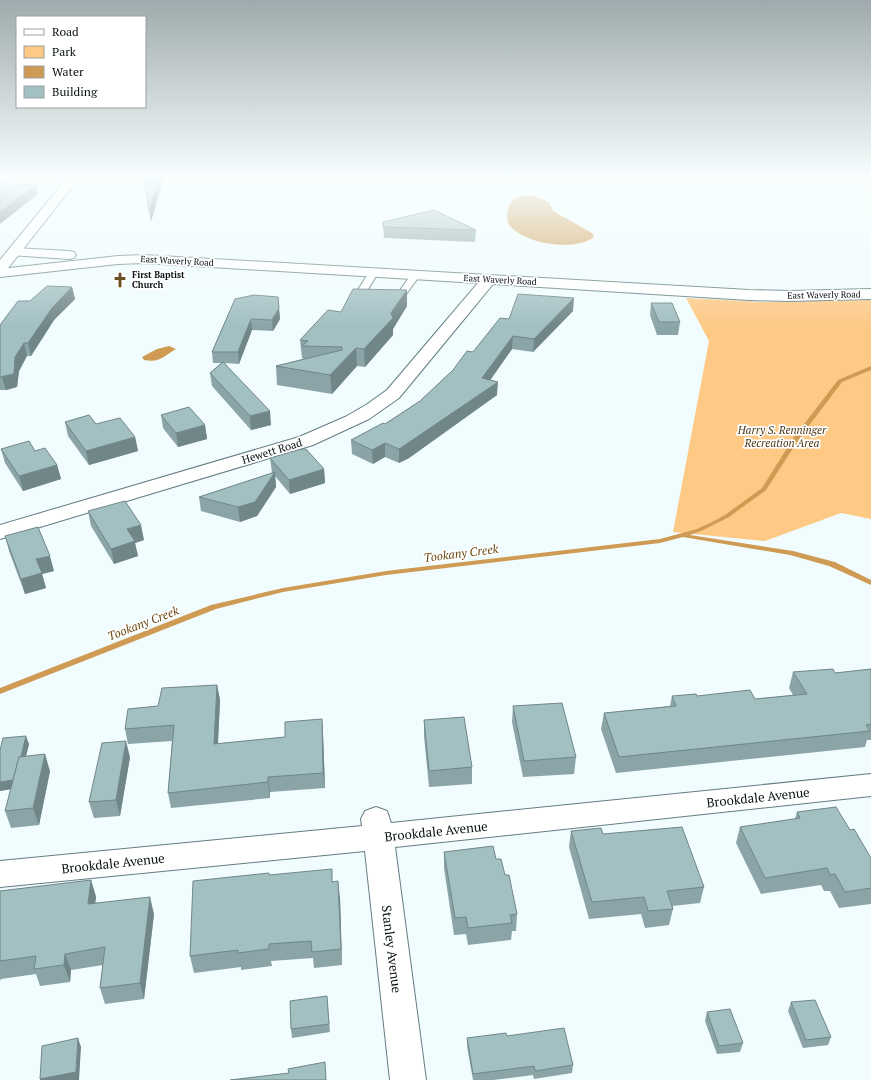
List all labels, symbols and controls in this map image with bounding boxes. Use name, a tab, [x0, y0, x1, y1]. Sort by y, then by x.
legend	[16, 16, 146, 108]
text: Road	[52, 24, 79, 39]
text: Park	[52, 44, 77, 59]
text: Water	[52, 64, 84, 79]
text: Building	[52, 84, 98, 99]
street label: East Waverly Road	[140, 253, 214, 269]
place label: First Baptist Church	[132, 269, 185, 291]
church icon: First Baptist Church	[111, 271, 129, 289]
street label: East Waverly Road	[463, 272, 537, 288]
street label: East Waverly Road	[787, 288, 861, 302]
park label: Harry S. Renninger Recreation Area	[737, 423, 827, 450]
street label: Hewett Road	[240, 435, 304, 467]
water label: Tookany Creek	[423, 541, 499, 565]
water label: Tookany Creek	[105, 602, 181, 643]
street label: Brookdale Avenue	[705, 783, 811, 811]
street label: Brookdale Avenue	[383, 817, 489, 845]
street label: Brookdale Avenue	[60, 849, 166, 877]
street label: Stanley Avenue	[378, 904, 406, 994]

